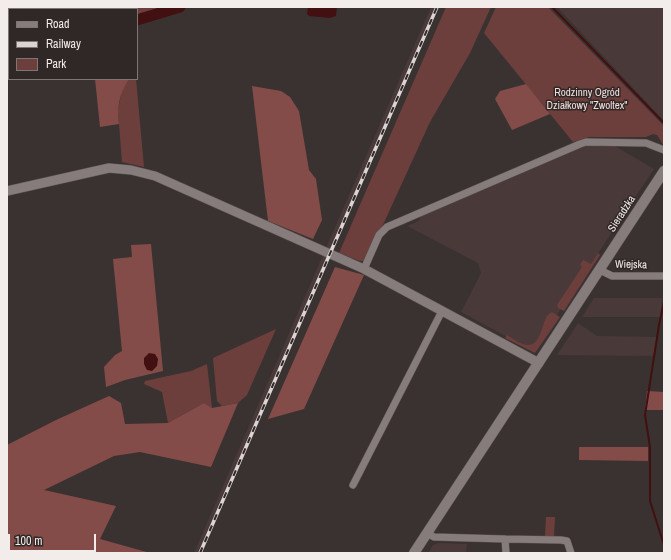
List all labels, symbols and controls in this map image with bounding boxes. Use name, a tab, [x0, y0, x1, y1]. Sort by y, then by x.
legend	[8, 8, 138, 80]
text: Road	[46, 16, 70, 32]
text: Railway	[46, 36, 81, 52]
text: Park	[46, 56, 66, 72]
park label: Rodzinny Ogród Działkowy "Zwoltex"	[546, 86, 628, 112]
street label: Sieradzka	[605, 193, 639, 235]
street label: Wiejska	[615, 258, 647, 272]
scale bar	[10, 526, 98, 552]
text: 100 m	[15, 533, 42, 549]

